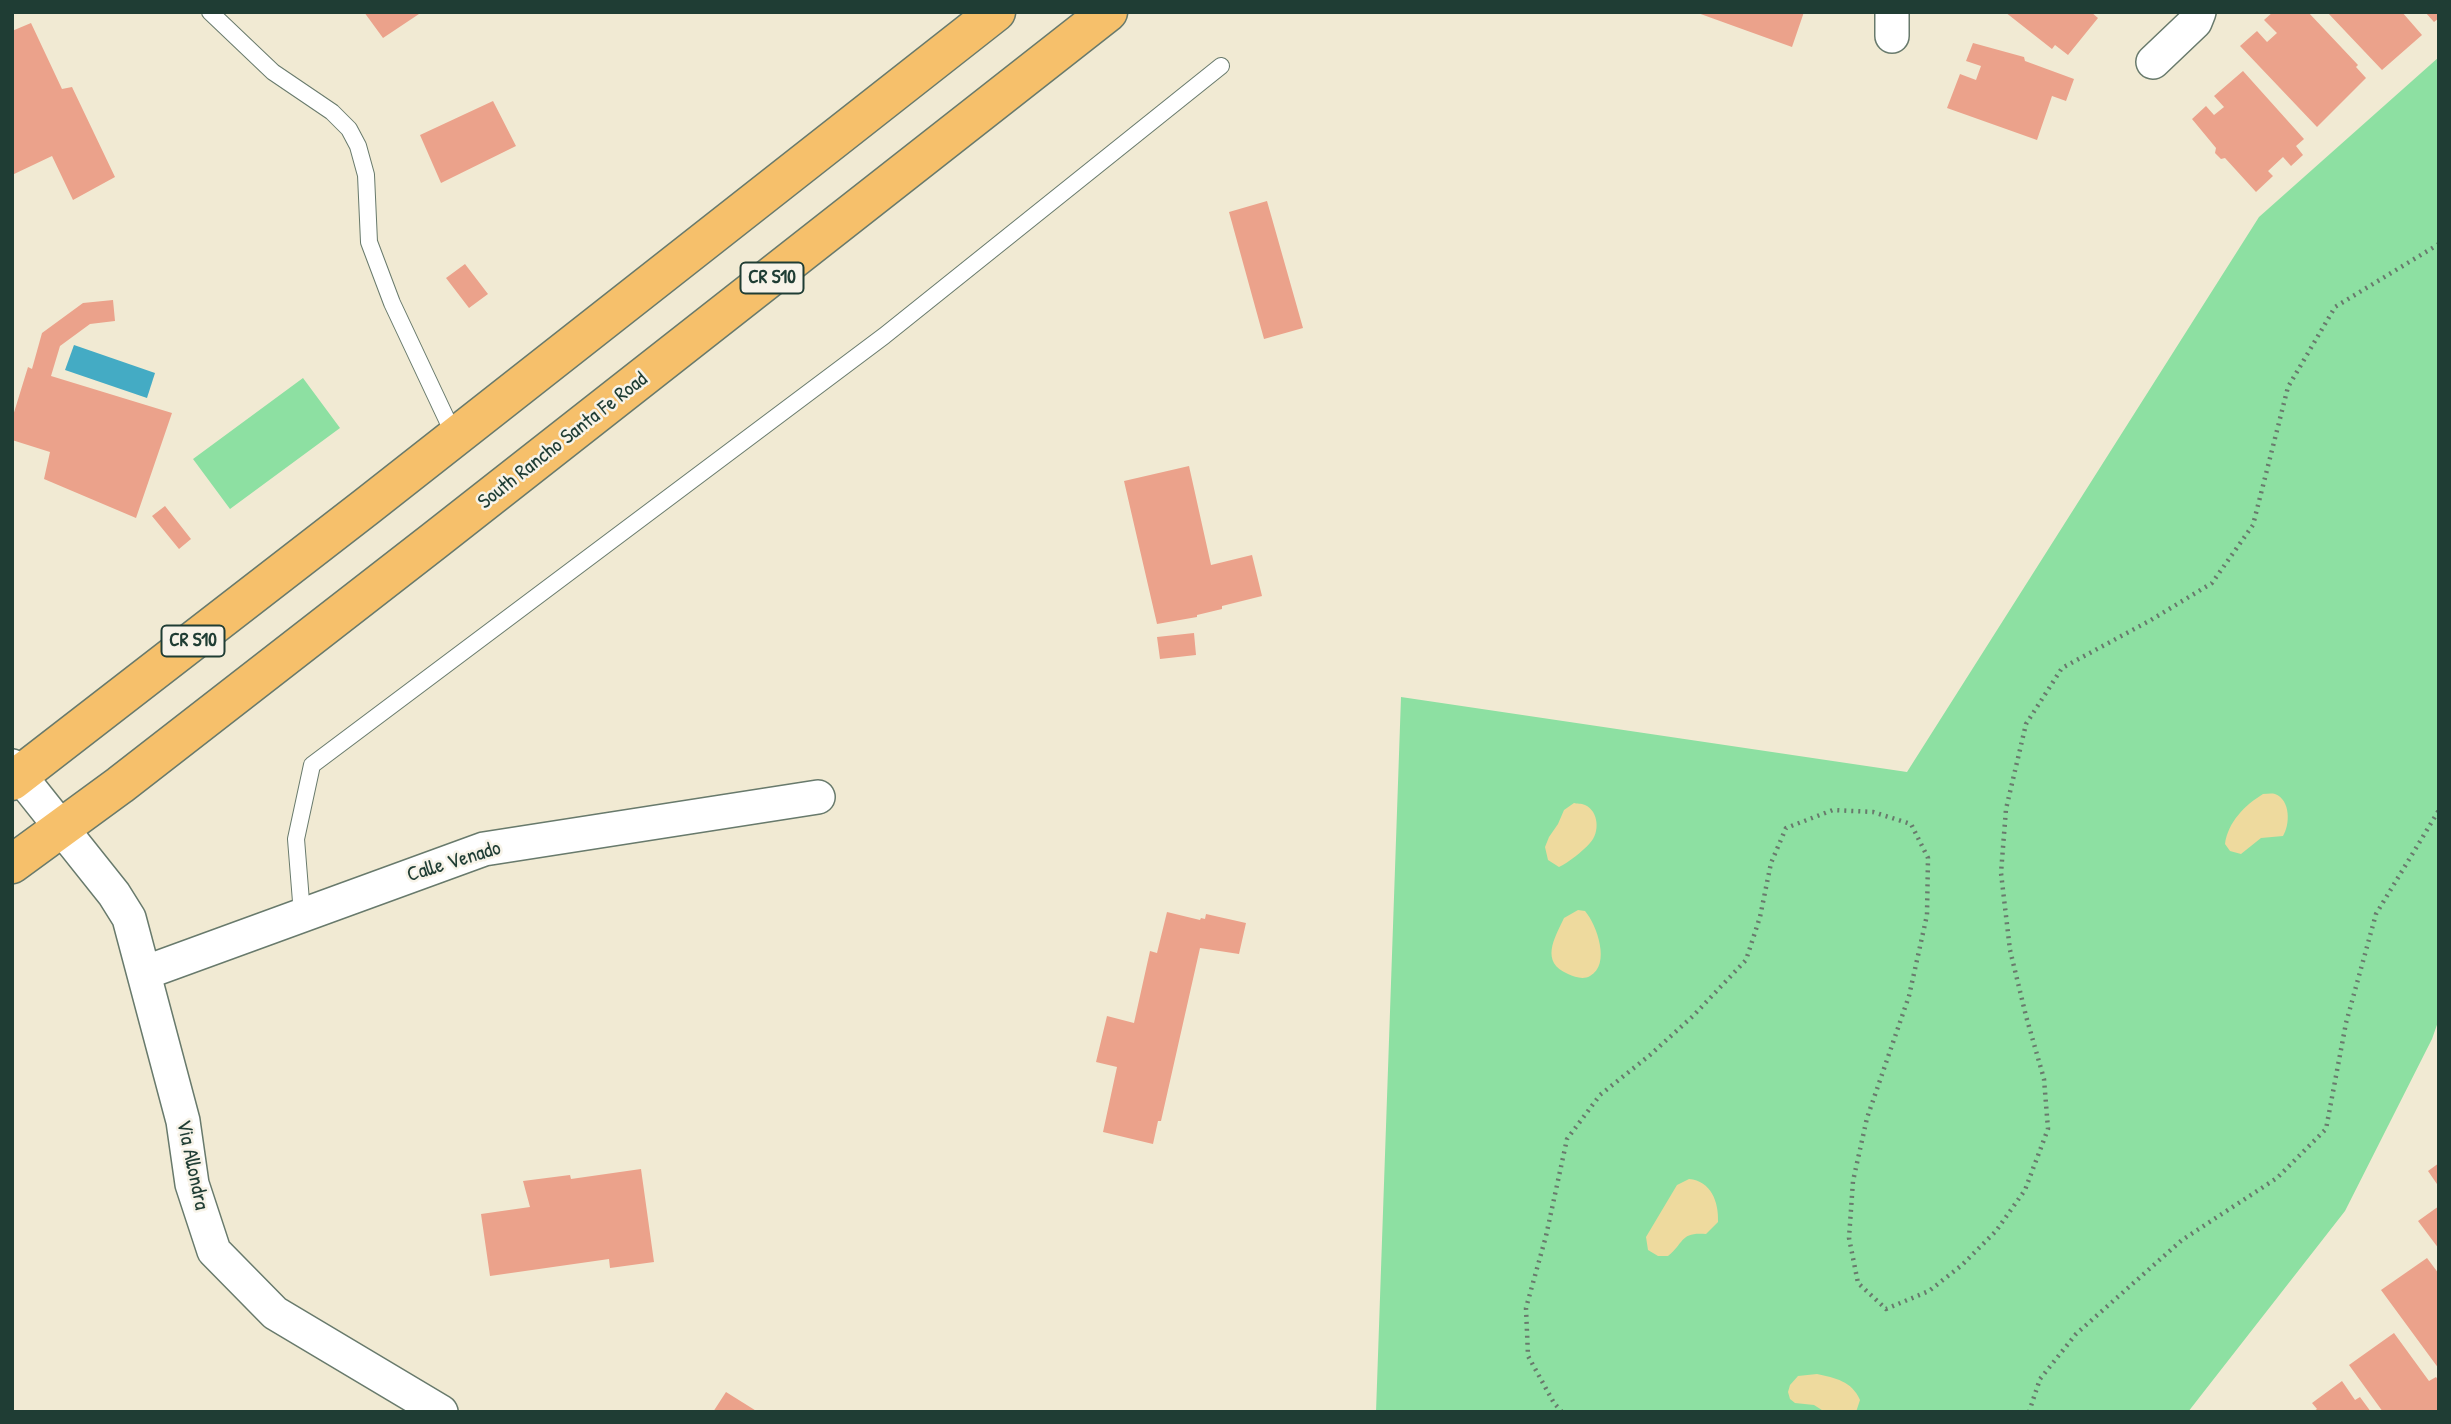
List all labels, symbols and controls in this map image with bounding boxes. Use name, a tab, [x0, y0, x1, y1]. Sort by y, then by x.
road number: CR S10	[740, 262, 804, 294]
street label: South Rancho Santa Fe Road	[473, 367, 653, 515]
road number: CR S10	[162, 626, 224, 656]
street label: Calle Venado	[404, 836, 504, 888]
street label: Via Allondra	[170, 1118, 214, 1212]

